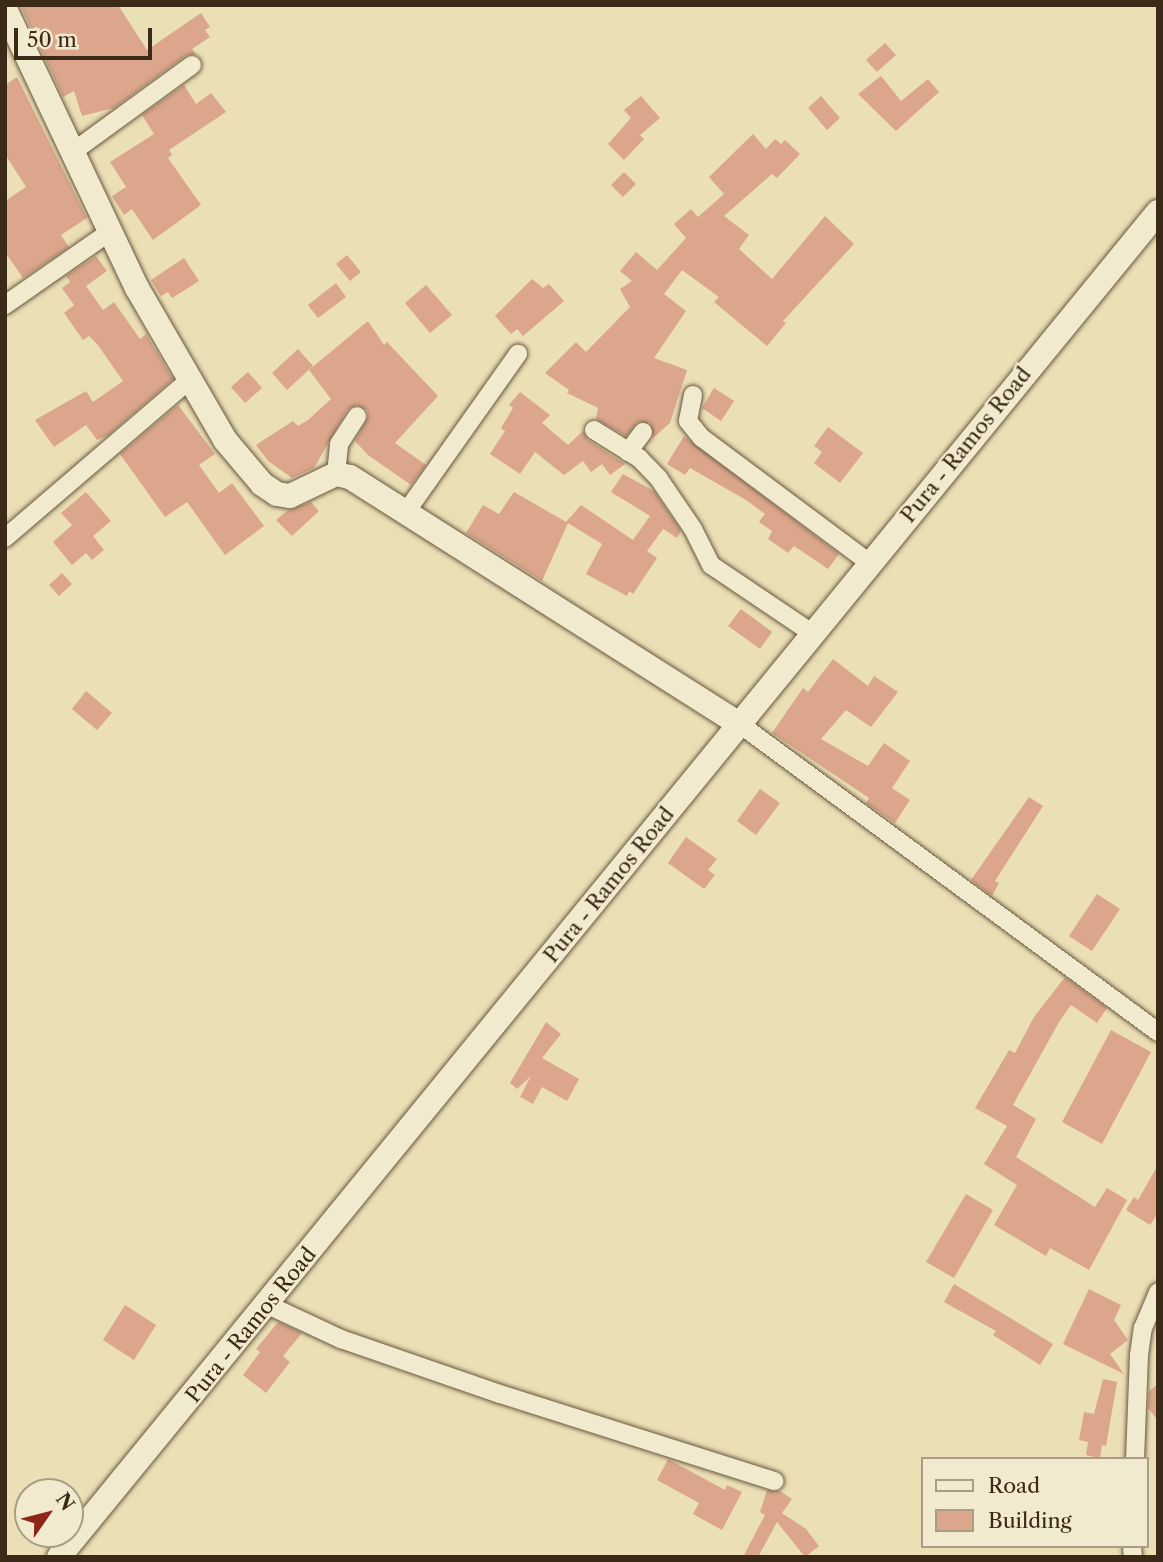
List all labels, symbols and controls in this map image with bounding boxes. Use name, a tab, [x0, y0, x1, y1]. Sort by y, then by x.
scale bar	[18, 14, 156, 58]
text: 50 m	[27, 27, 77, 52]
street label: Pura - Ramos Road	[895, 362, 1037, 528]
street label: Pura - Ramos Road	[538, 802, 680, 968]
street label: Pura - Ramos Road	[180, 1242, 322, 1408]
legend	[922, 1457, 1149, 1548]
text: Road	[988, 1473, 1040, 1498]
north arrow	[14, 1478, 84, 1548]
text: N	[51, 1488, 79, 1515]
text: Building	[988, 1508, 1072, 1533]

